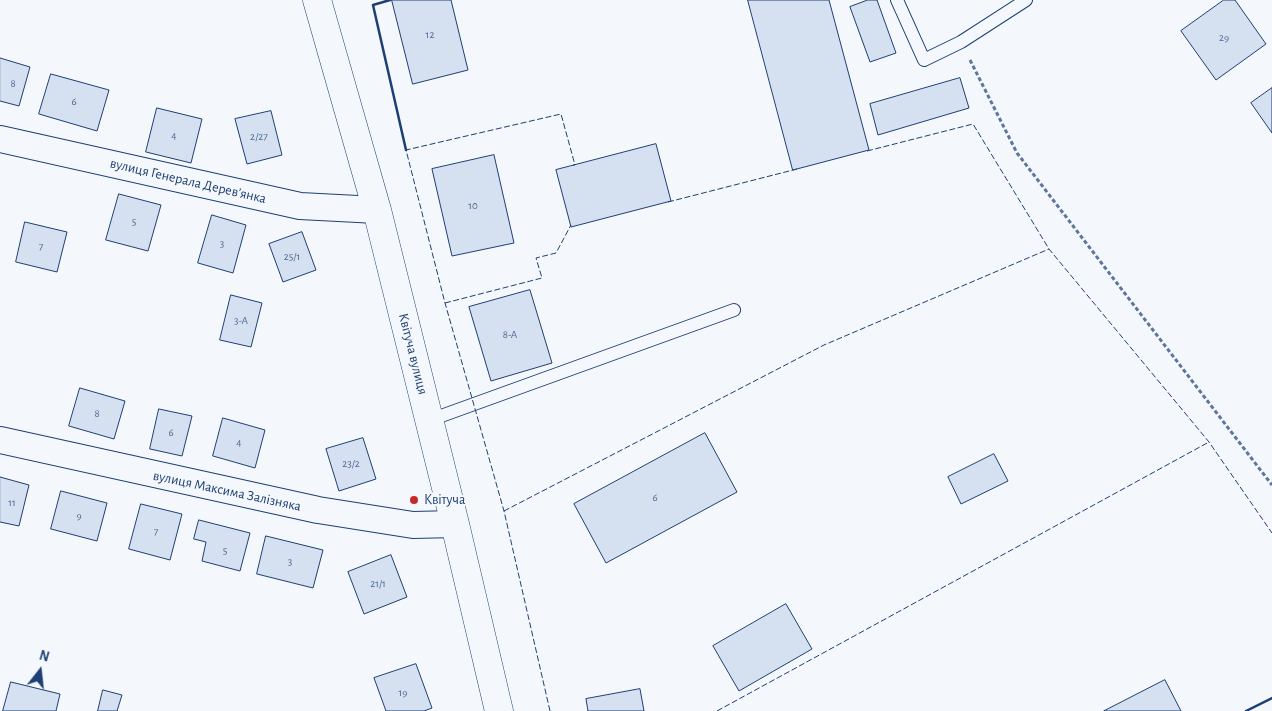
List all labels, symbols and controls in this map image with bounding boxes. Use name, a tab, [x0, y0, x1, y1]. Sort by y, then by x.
house number: 12	[426, 28, 434, 42]
house number: 29	[1219, 31, 1229, 45]
house number: 8	[10, 77, 16, 91]
house number: 6	[71, 95, 77, 109]
house number: 4	[171, 129, 177, 143]
house number: 2/27	[250, 130, 268, 144]
street label: вулиця Генерала Деревʼянка	[108, 155, 268, 207]
house number: 10	[468, 199, 478, 213]
house number: 5	[132, 215, 136, 229]
house number: 3	[220, 237, 224, 251]
house number: 7	[39, 240, 43, 254]
house number: 25/1	[284, 250, 300, 264]
street label: Квітуча вулиця	[395, 311, 431, 397]
house number: 3-А	[234, 314, 248, 328]
house number: 8-А	[503, 328, 517, 342]
house number: 8	[94, 407, 100, 421]
house number: 6	[168, 426, 174, 440]
house number: 4	[236, 436, 242, 450]
house number: 23/2	[342, 457, 360, 471]
street label: вулиця Максима Залізняка	[151, 467, 303, 515]
house number: 6	[652, 491, 658, 505]
place label: Квітуча	[424, 492, 465, 508]
marker: Квітуча	[408, 494, 420, 506]
house number: 11	[8, 496, 16, 510]
house number: 9	[76, 509, 82, 523]
house number: 7	[154, 525, 158, 539]
house number: 5	[223, 544, 227, 558]
house number: 3	[288, 555, 292, 569]
house number: 21/1	[370, 577, 386, 591]
north arrow	[15, 646, 65, 696]
text: N	[38, 649, 51, 665]
house number: 19	[399, 686, 407, 700]

